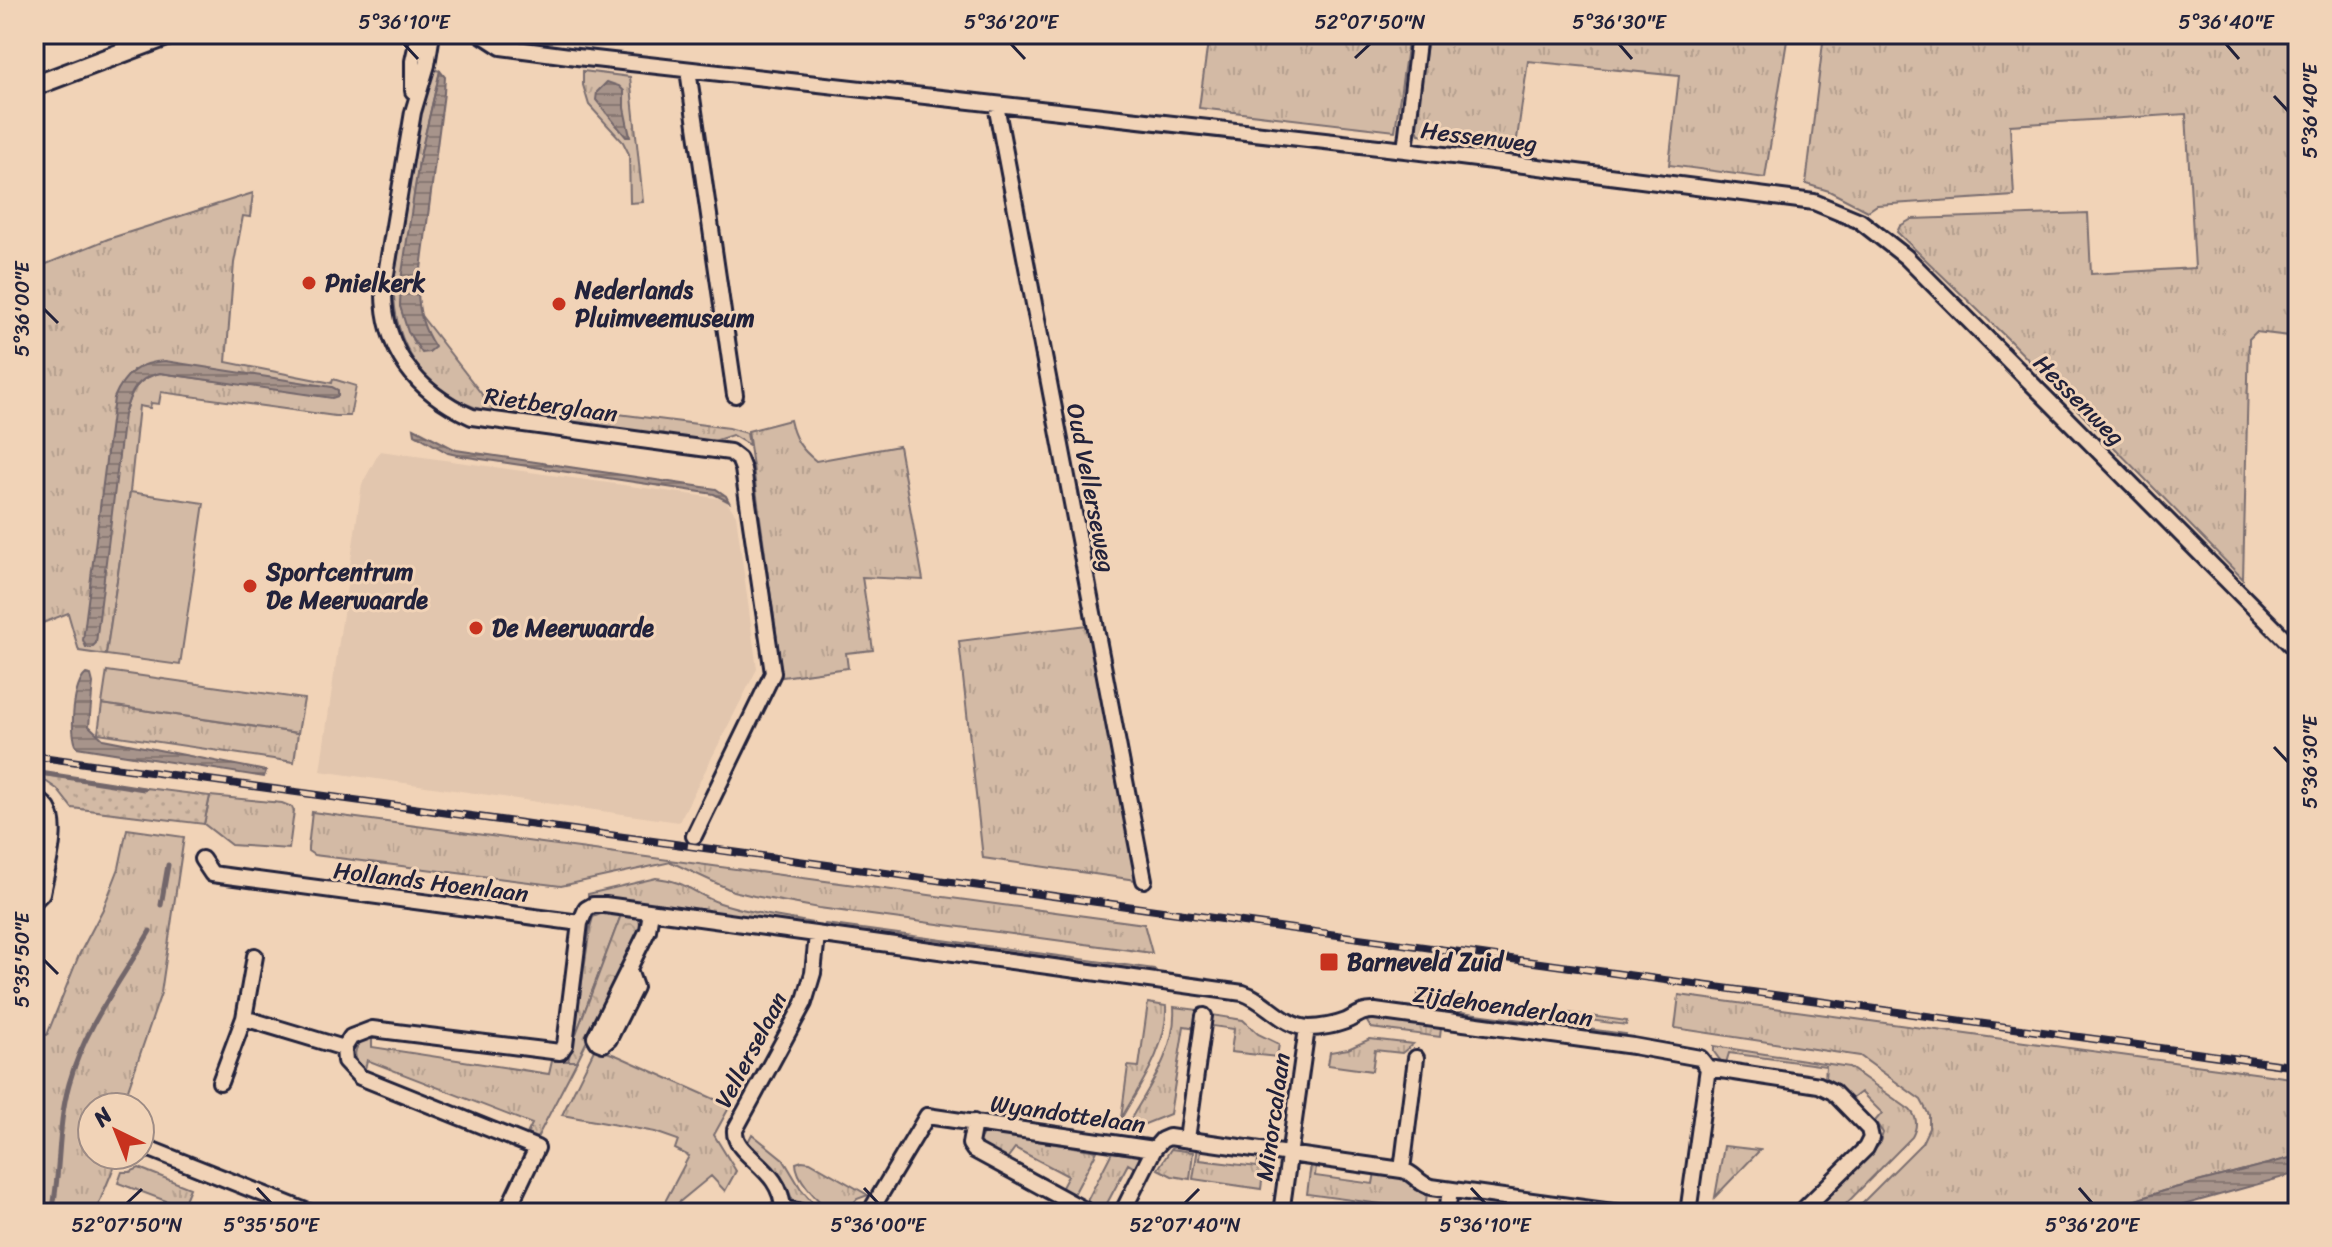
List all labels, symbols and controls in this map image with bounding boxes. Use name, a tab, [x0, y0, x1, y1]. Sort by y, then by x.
text: 5°36'10"E	[358, 5, 451, 40]
text: 5°36'20"E	[964, 5, 1060, 40]
text: 52°07'50"N	[1315, 5, 1426, 40]
text: 5°36'30"E	[1572, 5, 1668, 40]
text: 5°36'40"E	[2178, 5, 2275, 40]
text: 5°36'40"E	[2293, 62, 2328, 159]
street label: Hessenweg	[1418, 109, 1540, 165]
text: 5°36'00"E	[5, 259, 40, 357]
place label: Pnielkerk	[325, 262, 425, 304]
place label: Nederlands Pluimveemuseum	[574, 269, 755, 339]
marker: Pnielkerk	[300, 274, 318, 292]
marker: Nederlands Pluimveemuseum	[550, 295, 568, 313]
street label: Hessenweg	[2023, 344, 2135, 456]
street label: Rietberglaan	[482, 375, 620, 435]
street label: Oud Vellerseweg	[1054, 400, 1128, 576]
place label: Sportcentrum De Meerwaarde	[265, 551, 428, 621]
marker: Sportcentrum De Meerwaarde	[241, 577, 259, 595]
place label: De Meerwaarde	[492, 607, 654, 649]
marker: De Meerwaarde	[467, 619, 485, 637]
text: 5°36'30"E	[2293, 713, 2328, 809]
street label: Hollands Hoenlaan	[331, 849, 531, 915]
text: 5°35'50"E	[5, 910, 40, 1008]
place label: Barneveld Zuid	[1347, 941, 1505, 983]
marker: Barneveld Zuid	[1318, 951, 1340, 973]
street label: Zijdehoenderlaan	[1411, 973, 1596, 1039]
street label: Vellerselaan	[703, 984, 799, 1116]
street label: Minorcalaan	[1243, 1050, 1303, 1184]
street label: Wyandottelaan	[988, 1082, 1148, 1146]
north arrow	[76, 1091, 156, 1171]
text: N	[83, 1097, 122, 1137]
text: 52°07'50"N	[72, 1208, 183, 1243]
text: 5°35'50"E	[223, 1208, 321, 1243]
text: 5°36'00"E	[830, 1208, 928, 1243]
text: 52°07'40"N	[1129, 1208, 1241, 1243]
text: 5°36'10"E	[1439, 1208, 1532, 1243]
text: 5°36'20"E	[2045, 1208, 2141, 1243]

